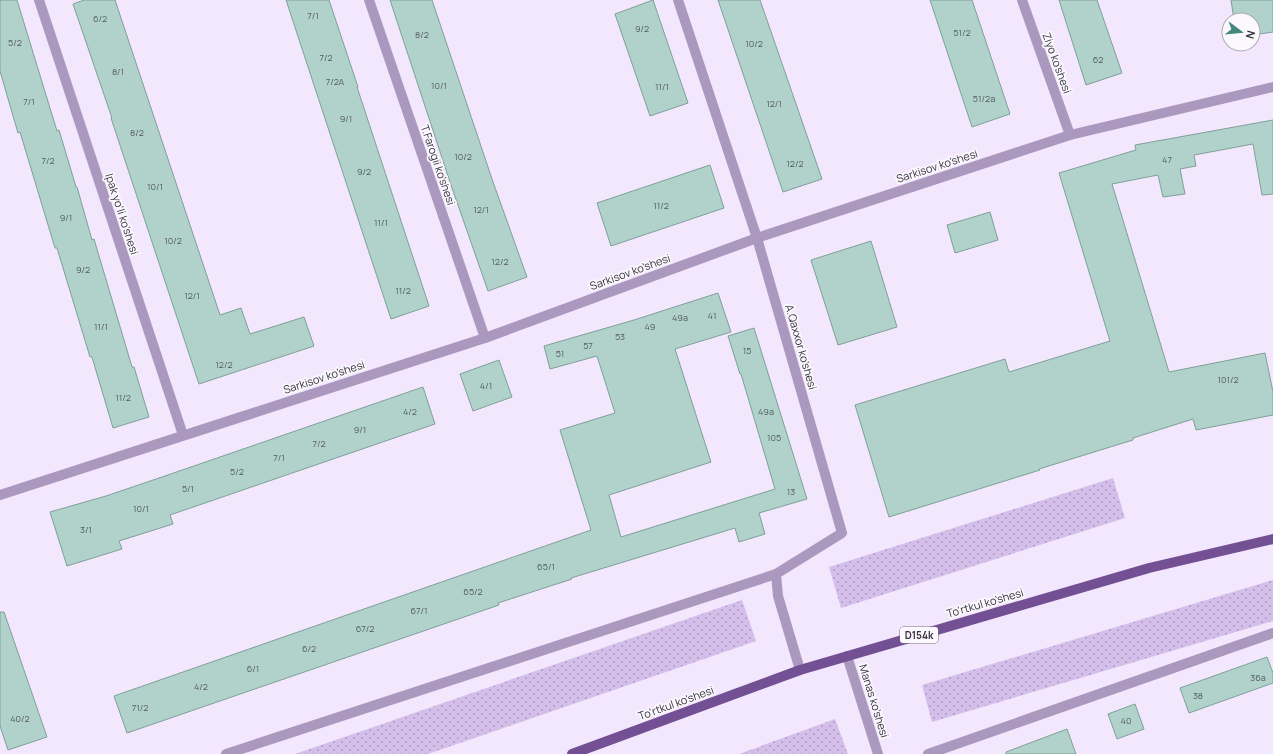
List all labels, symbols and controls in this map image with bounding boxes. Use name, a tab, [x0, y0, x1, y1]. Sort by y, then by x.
house number: 7/1	[307, 9, 319, 22]
house number: 6/2	[93, 12, 107, 25]
north arrow	[1221, 12, 1261, 52]
house number: 9/2	[635, 22, 649, 35]
house number: 51/2	[953, 26, 971, 39]
house number: 8/2	[415, 28, 429, 41]
text: N	[1243, 29, 1259, 41]
street label: Ziyo ko'shesi	[1040, 30, 1075, 95]
house number: 5/2	[8, 36, 22, 49]
house number: 10/2	[745, 37, 763, 50]
house number: 7/2	[319, 51, 333, 64]
house number: 62	[1093, 53, 1103, 66]
house number: 8/1	[112, 65, 124, 78]
house number: 7/2A	[326, 75, 345, 88]
house number: 10/1	[431, 79, 447, 92]
house number: 11/1	[655, 80, 669, 93]
house number: 51/2a	[973, 92, 995, 105]
house number: 7/1	[23, 95, 35, 108]
house number: 12/1	[766, 97, 782, 110]
house number: 9/1	[340, 112, 352, 125]
street label: T.Farogii ko'shesi	[418, 123, 459, 207]
house number: 8/2	[130, 126, 144, 139]
street label: Sarkisov ko'shesi	[894, 145, 979, 186]
house number: 10/2	[454, 150, 472, 163]
house number: 47	[1162, 153, 1172, 166]
house number: 7/2	[41, 154, 55, 167]
house number: 12/2	[786, 157, 804, 170]
house number: 9/2	[357, 165, 371, 178]
street label: Ipak yo'li ko'shesi	[102, 171, 143, 256]
house number: 10/1	[147, 180, 163, 193]
house number: 11/2	[653, 199, 669, 212]
house number: 12/1	[473, 203, 489, 216]
house number: 9/1	[60, 211, 72, 224]
house number: 11/1	[374, 216, 388, 229]
house number: 10/2	[164, 234, 182, 247]
street label: Sarkisov ko'shesi	[587, 250, 672, 293]
house number: 12/2	[491, 255, 509, 268]
house number: 9/2	[76, 263, 90, 276]
house number: 11/2	[395, 284, 411, 297]
house number: 12/1	[184, 289, 200, 302]
street label: A.Qaxxor ko'shesi	[782, 303, 821, 391]
house number: 41	[708, 309, 716, 322]
house number: 49a	[672, 311, 688, 324]
house number: 11/1	[94, 320, 108, 333]
house number: 49	[645, 320, 655, 333]
house number: 53	[615, 330, 625, 343]
house number: 57	[583, 339, 593, 352]
house number: 15	[743, 344, 751, 357]
house number: 51	[556, 347, 564, 360]
street label: Sarkisov ko'shesi	[281, 356, 366, 397]
house number: 12/2	[215, 358, 233, 371]
house number: 101/2	[1217, 373, 1239, 386]
house number: 4/1	[480, 379, 492, 392]
house number: 11/2	[115, 391, 131, 404]
house number: 4/2	[403, 405, 417, 418]
house number: 49a	[758, 405, 774, 418]
house number: 9/1	[354, 423, 366, 436]
house number: 105	[767, 431, 781, 444]
house number: 7/2	[312, 437, 326, 450]
house number: 7/1	[273, 451, 285, 464]
house number: 5/2	[230, 465, 244, 478]
house number: 5/1	[182, 482, 194, 495]
house number: 13	[787, 485, 795, 498]
house number: 10/1	[133, 502, 149, 515]
house number: 3/1	[80, 523, 92, 536]
house number: 65/1	[537, 560, 555, 573]
street label: To'rtkul ko'shesi	[945, 584, 1025, 621]
house number: 65/2	[463, 585, 483, 598]
house number: 67/1	[410, 604, 428, 617]
house number: 67/2	[356, 622, 374, 635]
road number: D154k	[900, 627, 938, 643]
house number: 6/2	[302, 642, 316, 655]
house number: 6/1	[247, 662, 259, 675]
street label: Manas ko'shesi	[856, 662, 893, 739]
house number: 36a	[1250, 671, 1266, 684]
house number: 4/2	[194, 680, 208, 693]
street label: To'rtkul ko'shesi	[636, 682, 716, 723]
house number: 38	[1193, 689, 1203, 702]
house number: 71/2	[132, 701, 148, 714]
house number: 40/2	[10, 712, 30, 725]
house number: 40	[1121, 714, 1131, 727]

